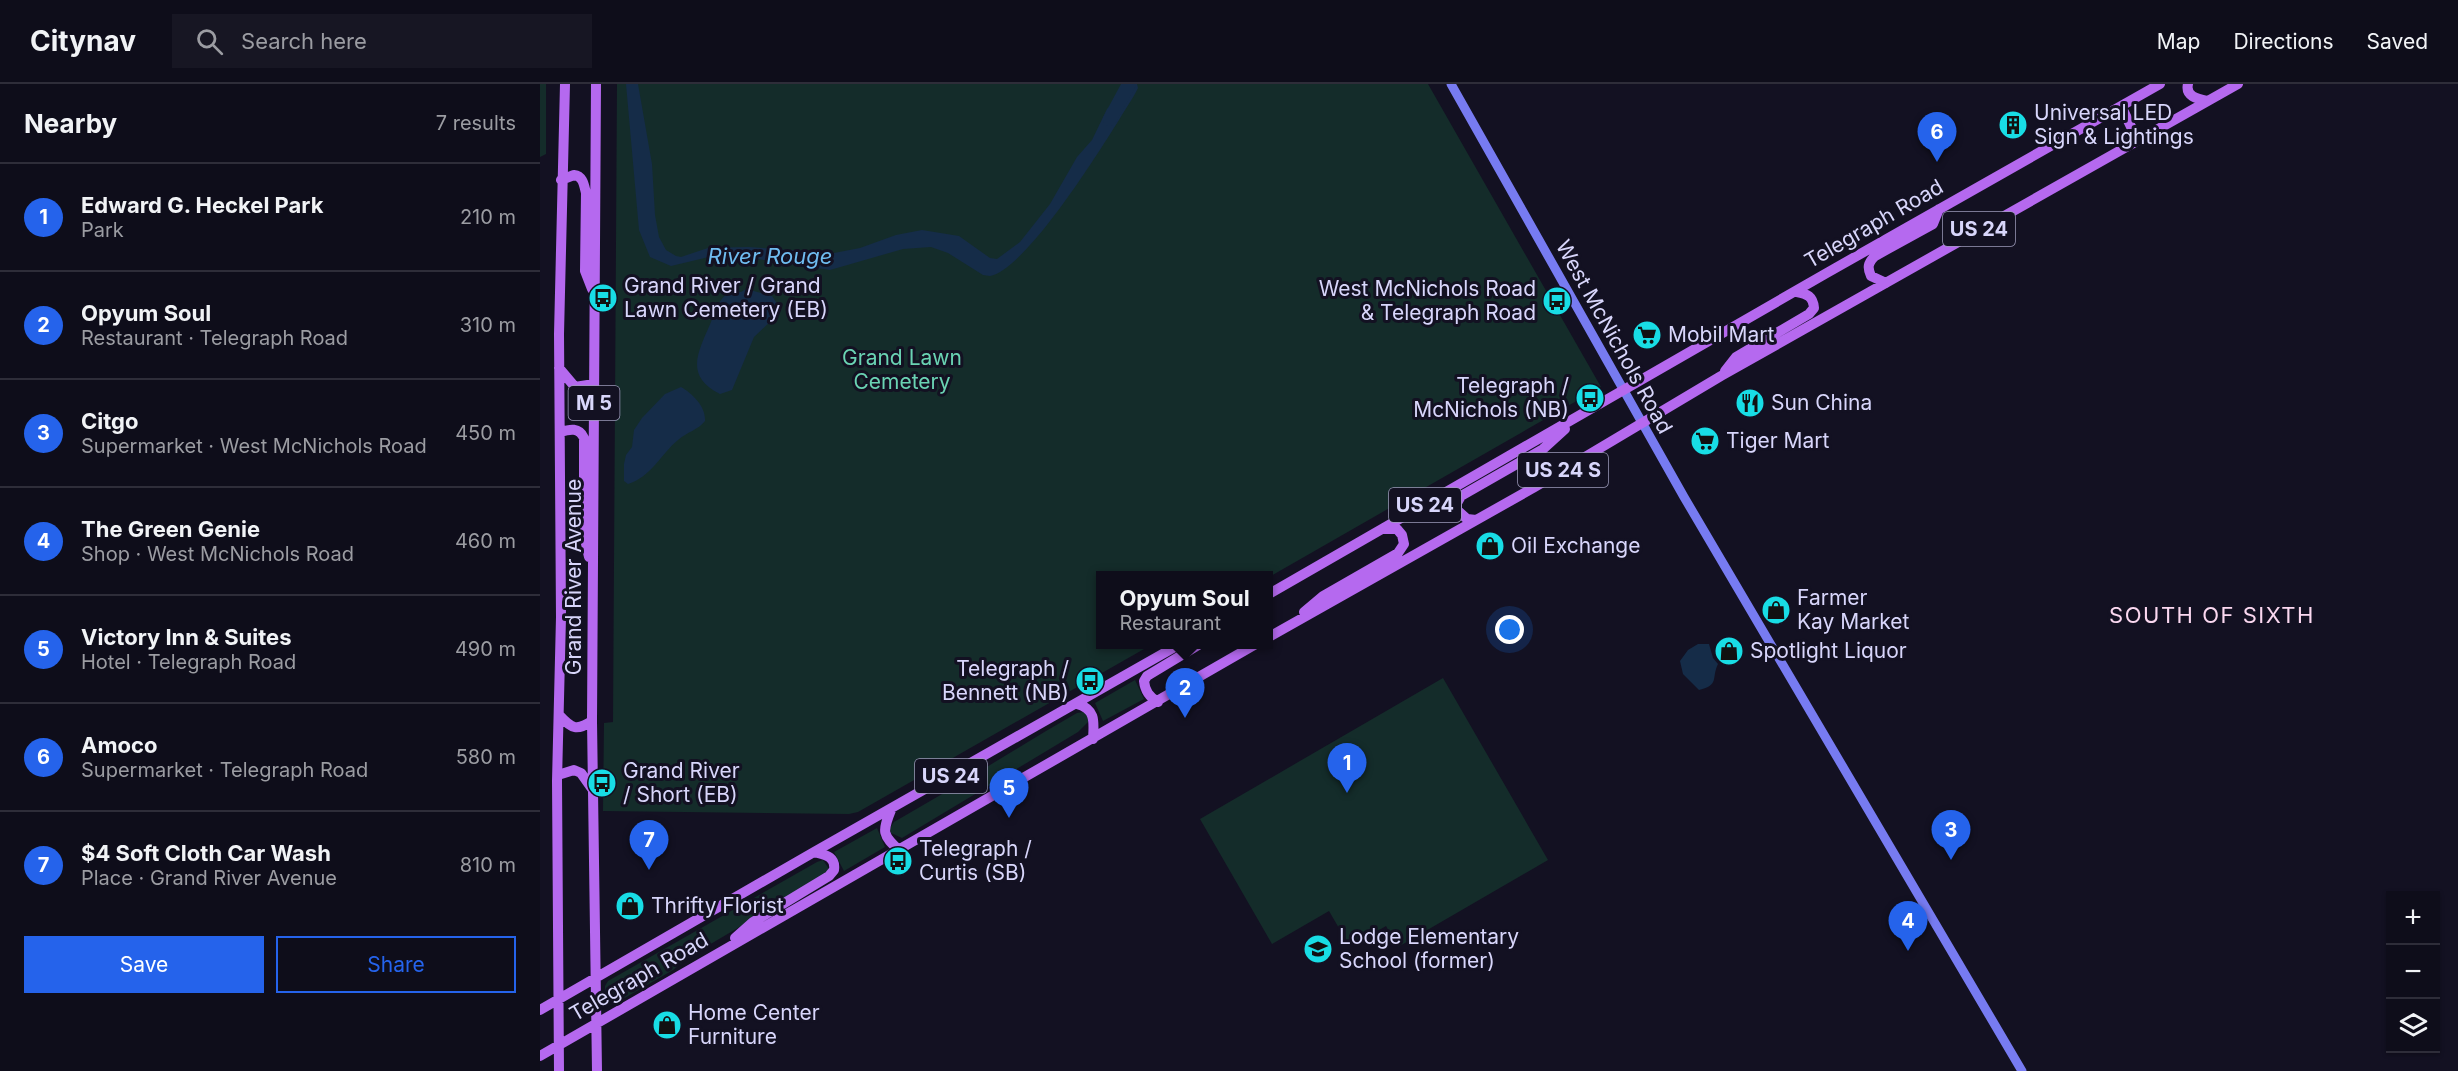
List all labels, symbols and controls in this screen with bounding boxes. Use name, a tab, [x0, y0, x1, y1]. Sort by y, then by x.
search box	[172, 14, 592, 68]
text: Citynav	[30, 24, 136, 58]
icon: search	[193, 25, 226, 58]
text: Search here	[241, 28, 367, 54]
text: Map	[2157, 29, 2200, 54]
text: Directions	[2233, 29, 2334, 54]
text: Saved	[2367, 29, 2428, 54]
place label: Universal LED Sign & Lightings	[2034, 100, 2194, 149]
text: Nearby	[24, 108, 117, 139]
building icon: Universal LED Sign & Lightings	[1997, 109, 2029, 141]
text: 7 results	[436, 111, 516, 135]
pin: 6	[1918, 112, 1956, 162]
street label: Telegraph Road	[1800, 174, 1948, 273]
text: Edward G. Heckel Park	[81, 192, 323, 218]
text: 1	[39, 205, 48, 229]
text: 210 m	[460, 205, 516, 229]
road number: US 24	[1943, 212, 2015, 246]
text: Park	[81, 218, 124, 242]
street label: West McNichols Road	[1551, 236, 1678, 438]
water label: River Rouge	[708, 243, 832, 269]
place label: Grand River / Grand Lawn Cemetery (EB)	[624, 273, 828, 322]
place label: West McNichols Road & Telegraph Road	[1319, 276, 1536, 325]
bus stop icon: Grand River / Grand Lawn Cemetery (EB)	[587, 282, 619, 314]
bus stop icon: West McNichols Road & Telegraph Road	[1541, 285, 1573, 317]
text: Opyum Soul	[81, 300, 211, 326]
text: 2	[37, 313, 50, 337]
text: 310 m	[460, 313, 516, 337]
supermarket icon: Mobil Mart	[1631, 319, 1663, 351]
place label: Mobil Mart	[1668, 322, 1774, 347]
text: Restaurant · Telegraph Road	[81, 326, 348, 350]
park label: Grand Lawn Cemetery	[842, 345, 962, 394]
place label: Telegraph / McNichols (NB)	[1413, 373, 1569, 422]
bus stop icon: Telegraph / McNichols (NB)	[1574, 382, 1606, 414]
road number: M 5	[568, 386, 620, 420]
restaurant icon: Sun China	[1734, 387, 1766, 419]
place label: Sun China	[1771, 390, 1872, 415]
text: Citgo	[81, 408, 138, 434]
text: 3	[37, 421, 50, 445]
text: 450 m	[455, 421, 516, 445]
supermarket icon: Tiger Mart	[1689, 425, 1721, 457]
place label: Tiger Mart	[1726, 428, 1830, 453]
text: Supermarket · West McNichols Road	[81, 434, 427, 458]
road number: US 24 S	[1518, 453, 1608, 487]
street label: Grand River Avenue	[561, 479, 586, 675]
road number: US 24	[1389, 488, 1461, 522]
text: The Green Genie	[81, 516, 260, 542]
text: 4	[37, 529, 50, 553]
text: 460 m	[455, 529, 516, 553]
shop icon: Oil Exchange	[1474, 530, 1506, 562]
place label: Oil Exchange	[1511, 533, 1641, 558]
text: Shop · West McNichols Road	[81, 542, 354, 566]
popup	[1096, 571, 1273, 649]
text: Opyum Soul	[1119, 585, 1250, 611]
place label: Farmer Kay Market	[1797, 585, 1910, 634]
shop icon: Farmer Kay Market	[1760, 594, 1792, 626]
district label: SOUTH OF SIXTH	[2109, 602, 2315, 628]
text: Restaurant	[1119, 611, 1221, 635]
your location	[1495, 615, 1524, 644]
text: Victory Inn & Suites	[81, 624, 292, 650]
shop icon: Spotlight Liquor	[1713, 635, 1745, 667]
text: 5	[37, 637, 50, 661]
text: 490 m	[455, 637, 516, 661]
place label: Spotlight Liquor	[1750, 638, 1907, 663]
text: Hotel · Telegraph Road	[81, 650, 296, 674]
place label: Telegraph / Bennett (NB)	[942, 656, 1069, 705]
bus stop icon: Telegraph / Bennett (NB)	[1074, 665, 1106, 697]
pin: 2	[1166, 668, 1204, 718]
text: Amoco	[81, 732, 157, 758]
pin: 1	[1328, 744, 1366, 793]
text: 6	[37, 745, 50, 769]
text: 580 m	[456, 745, 516, 769]
text: Supermarket · Telegraph Road	[81, 758, 368, 782]
place label: Grand River / Short (EB)	[623, 758, 740, 807]
road number: US 24	[915, 759, 987, 793]
bus stop icon: Grand River / Short (EB)	[586, 767, 618, 799]
pin: 5	[990, 768, 1028, 818]
pin: 3	[1932, 810, 1970, 860]
pin: 7	[630, 820, 668, 870]
place label: Telegraph / Curtis (SB)	[919, 836, 1032, 885]
text: $4 Soft Cloth Car Wash	[81, 840, 331, 866]
bus stop icon: Telegraph / Curtis (SB)	[882, 845, 914, 877]
text: 7	[38, 853, 49, 877]
text: 810 m	[460, 853, 516, 877]
text: Place · Grand River Avenue	[81, 866, 337, 890]
shop icon: Thrifty Florist	[614, 890, 646, 922]
map controls	[2386, 891, 2440, 1053]
button: +	[2386, 891, 2440, 945]
place label: Thrifty Florist	[651, 893, 784, 918]
pin: 4	[1888, 902, 1928, 951]
place label: Lodge Elementary School (former)	[1339, 924, 1519, 973]
street label: Telegraph Road	[565, 927, 713, 1026]
school or university icon: Lodge Elementary School (former)	[1302, 933, 1334, 965]
button: Save	[24, 936, 264, 993]
button: Share	[276, 936, 516, 993]
button: −	[2386, 945, 2440, 999]
button: layers	[2386, 999, 2440, 1053]
place label: Home Center Furniture	[688, 1000, 820, 1049]
shop icon: Home Center Furniture	[651, 1009, 683, 1041]

